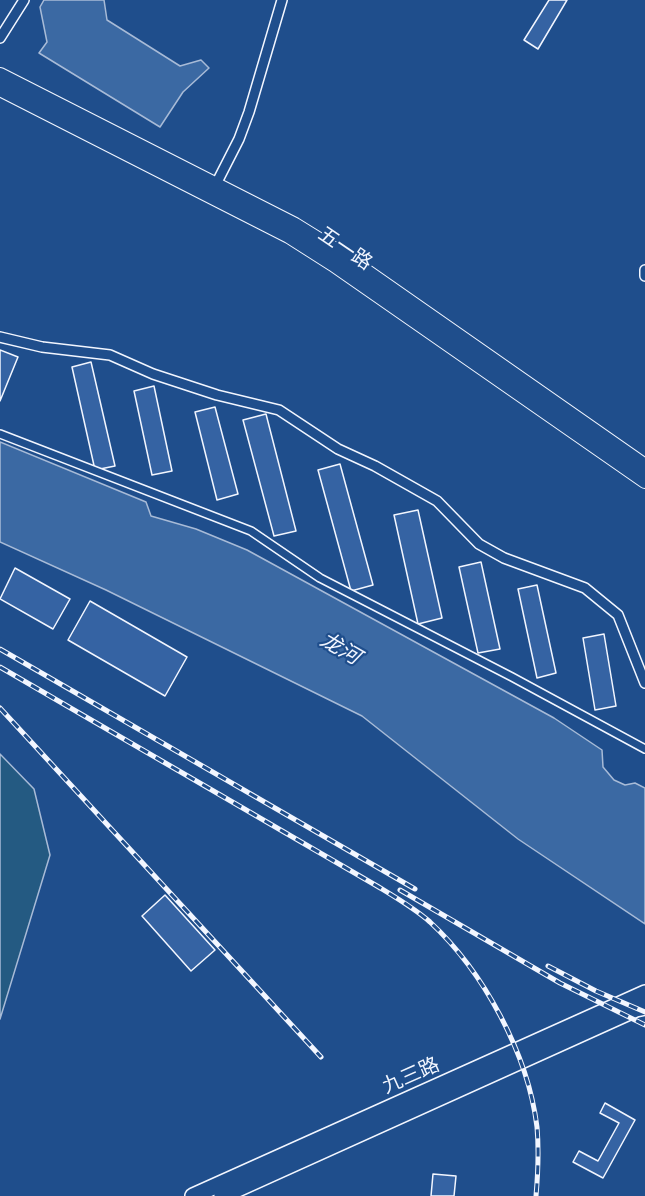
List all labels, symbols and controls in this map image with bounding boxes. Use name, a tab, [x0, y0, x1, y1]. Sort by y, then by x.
street label: 五一路	[313, 222, 377, 276]
water label: 龙河	[316, 628, 364, 670]
street label: 九三路	[379, 1053, 443, 1099]

